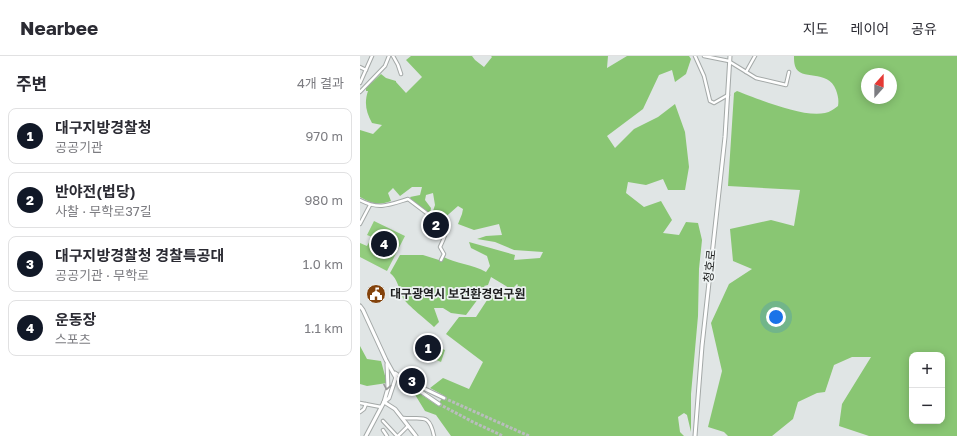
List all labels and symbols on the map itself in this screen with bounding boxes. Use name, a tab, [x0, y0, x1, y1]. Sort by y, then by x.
north arrow	[861, 68, 897, 104]
pin: 2	[423, 210, 449, 240]
pin: 4	[371, 229, 397, 259]
street label: 청호로	[700, 249, 719, 283]
public building icon: 대구광역시 보건환경연구원	[365, 283, 387, 305]
place label: 대구광역시 보건환경연구원	[390, 286, 525, 301]
your location	[766, 307, 786, 327]
pin: 1	[415, 333, 441, 363]
pin: 3	[399, 366, 425, 396]
one-way arrow	[384, 384, 392, 390]

